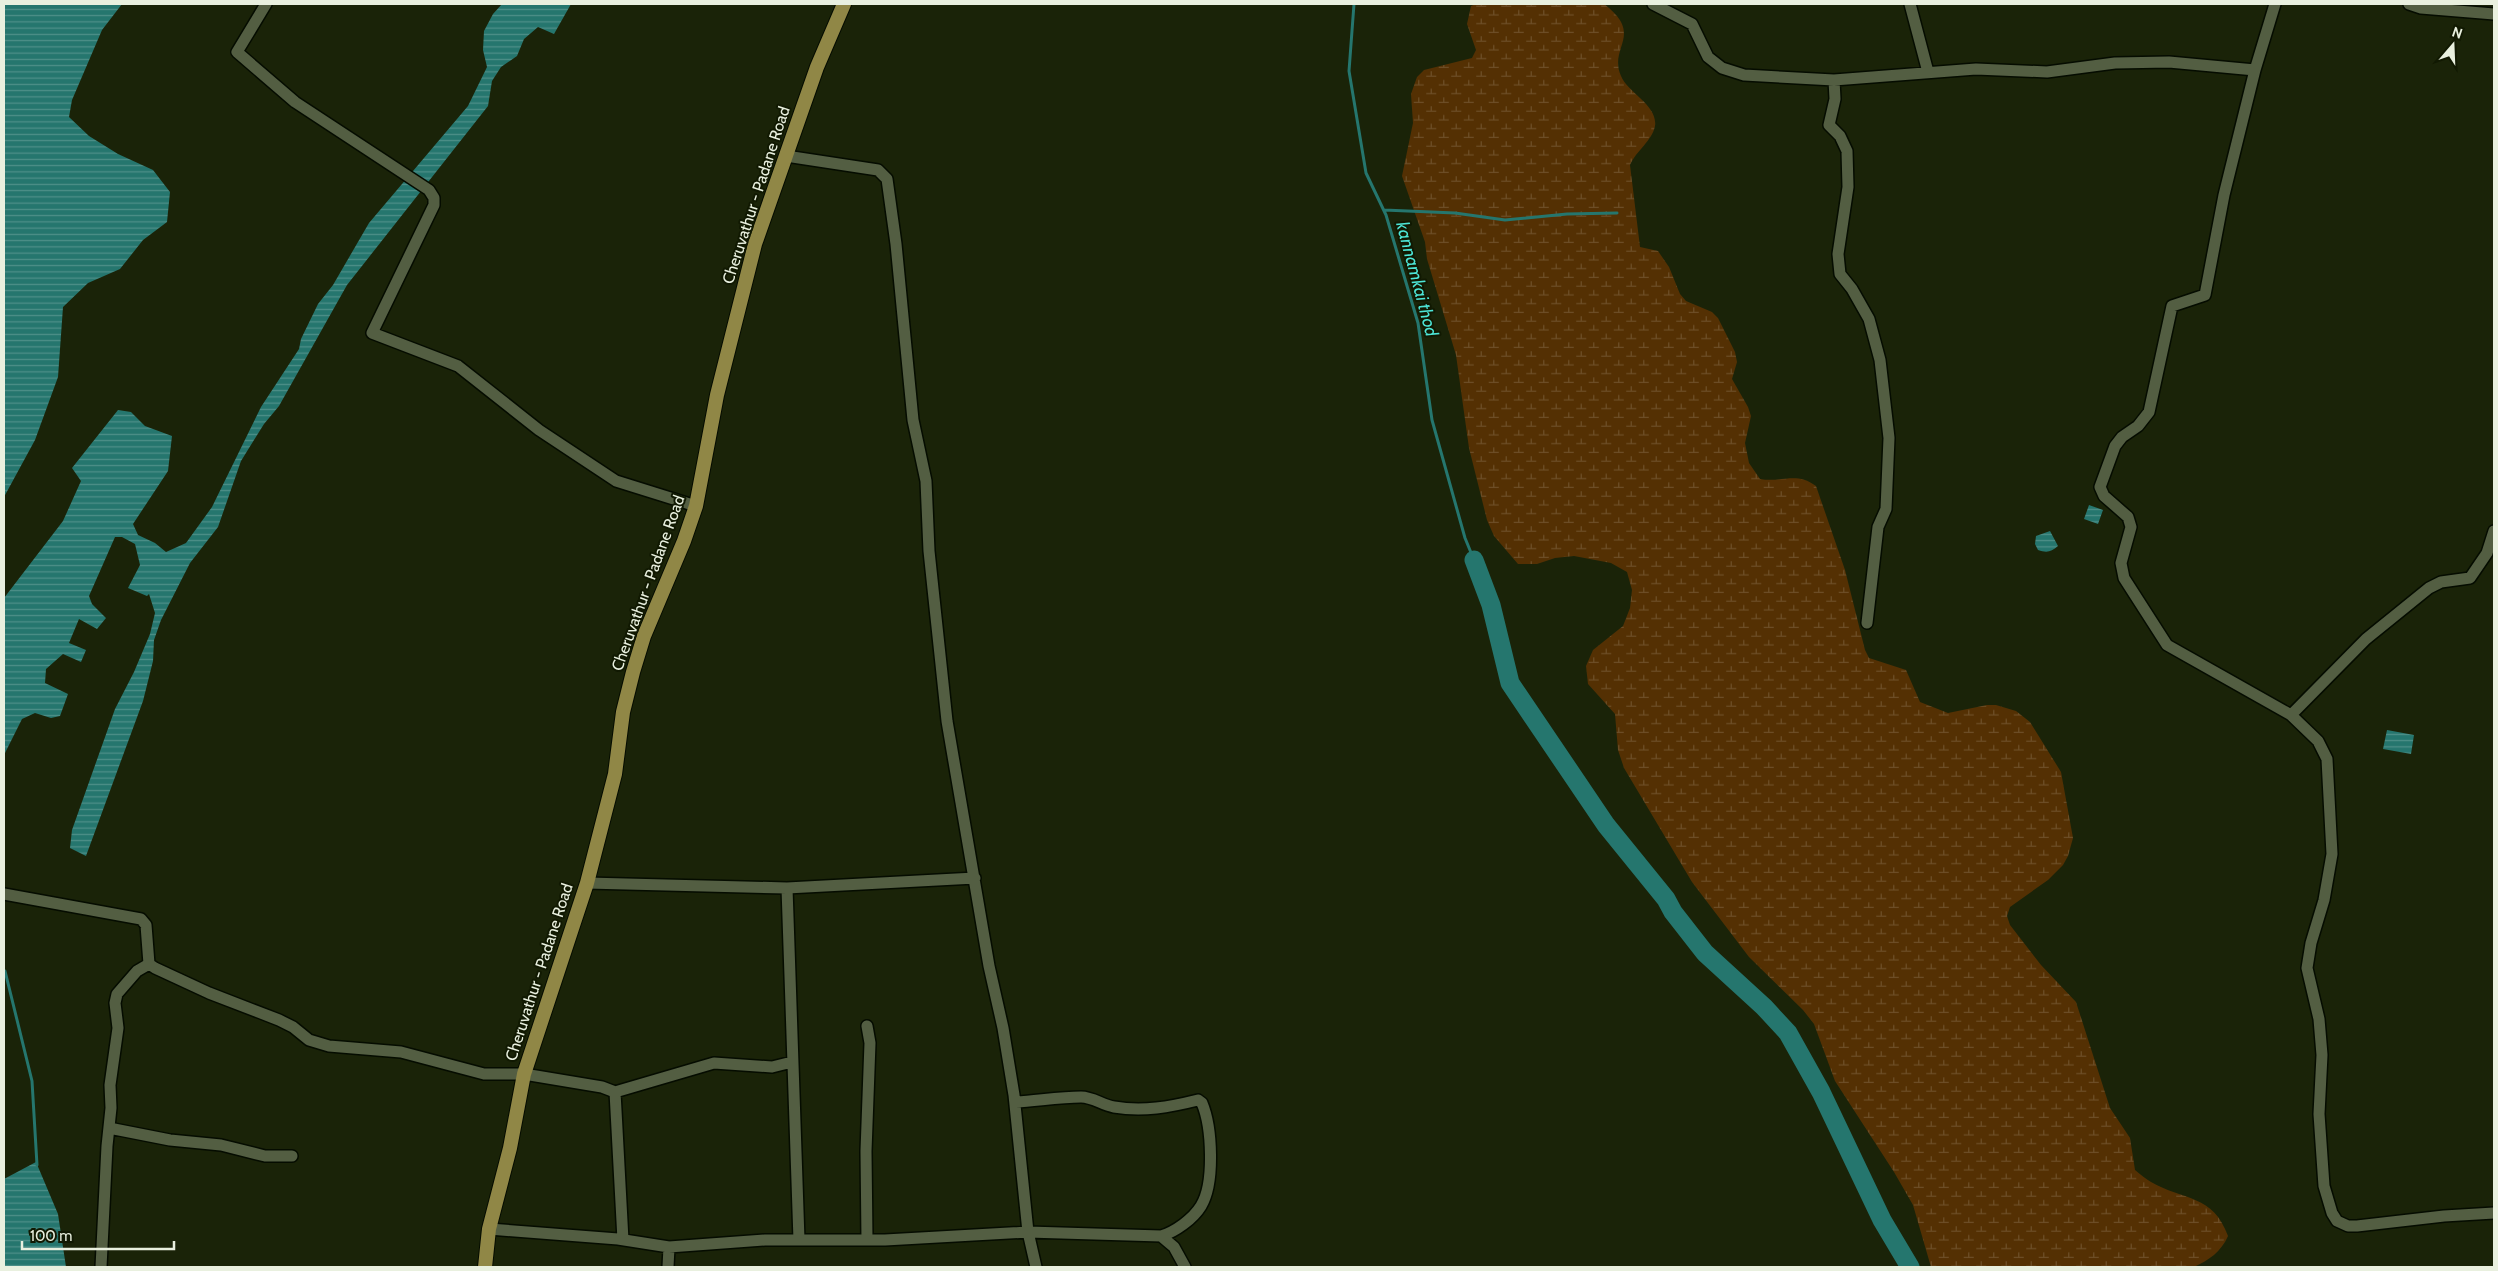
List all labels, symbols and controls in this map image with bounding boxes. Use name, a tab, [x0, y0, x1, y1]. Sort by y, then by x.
north arrow	[2428, 20, 2478, 70]
text: N	[2450, 23, 2465, 43]
street label: Cheruvathur - Padane Road	[718, 104, 794, 286]
water label: kannamkai thod	[1391, 219, 1443, 340]
street label: Cheruvathur - Padane Road	[607, 493, 689, 673]
street label: Cheruvathur - Padane Road	[501, 881, 577, 1063]
scale bar	[22, 1218, 175, 1250]
text: 100 m	[30, 1227, 72, 1245]

